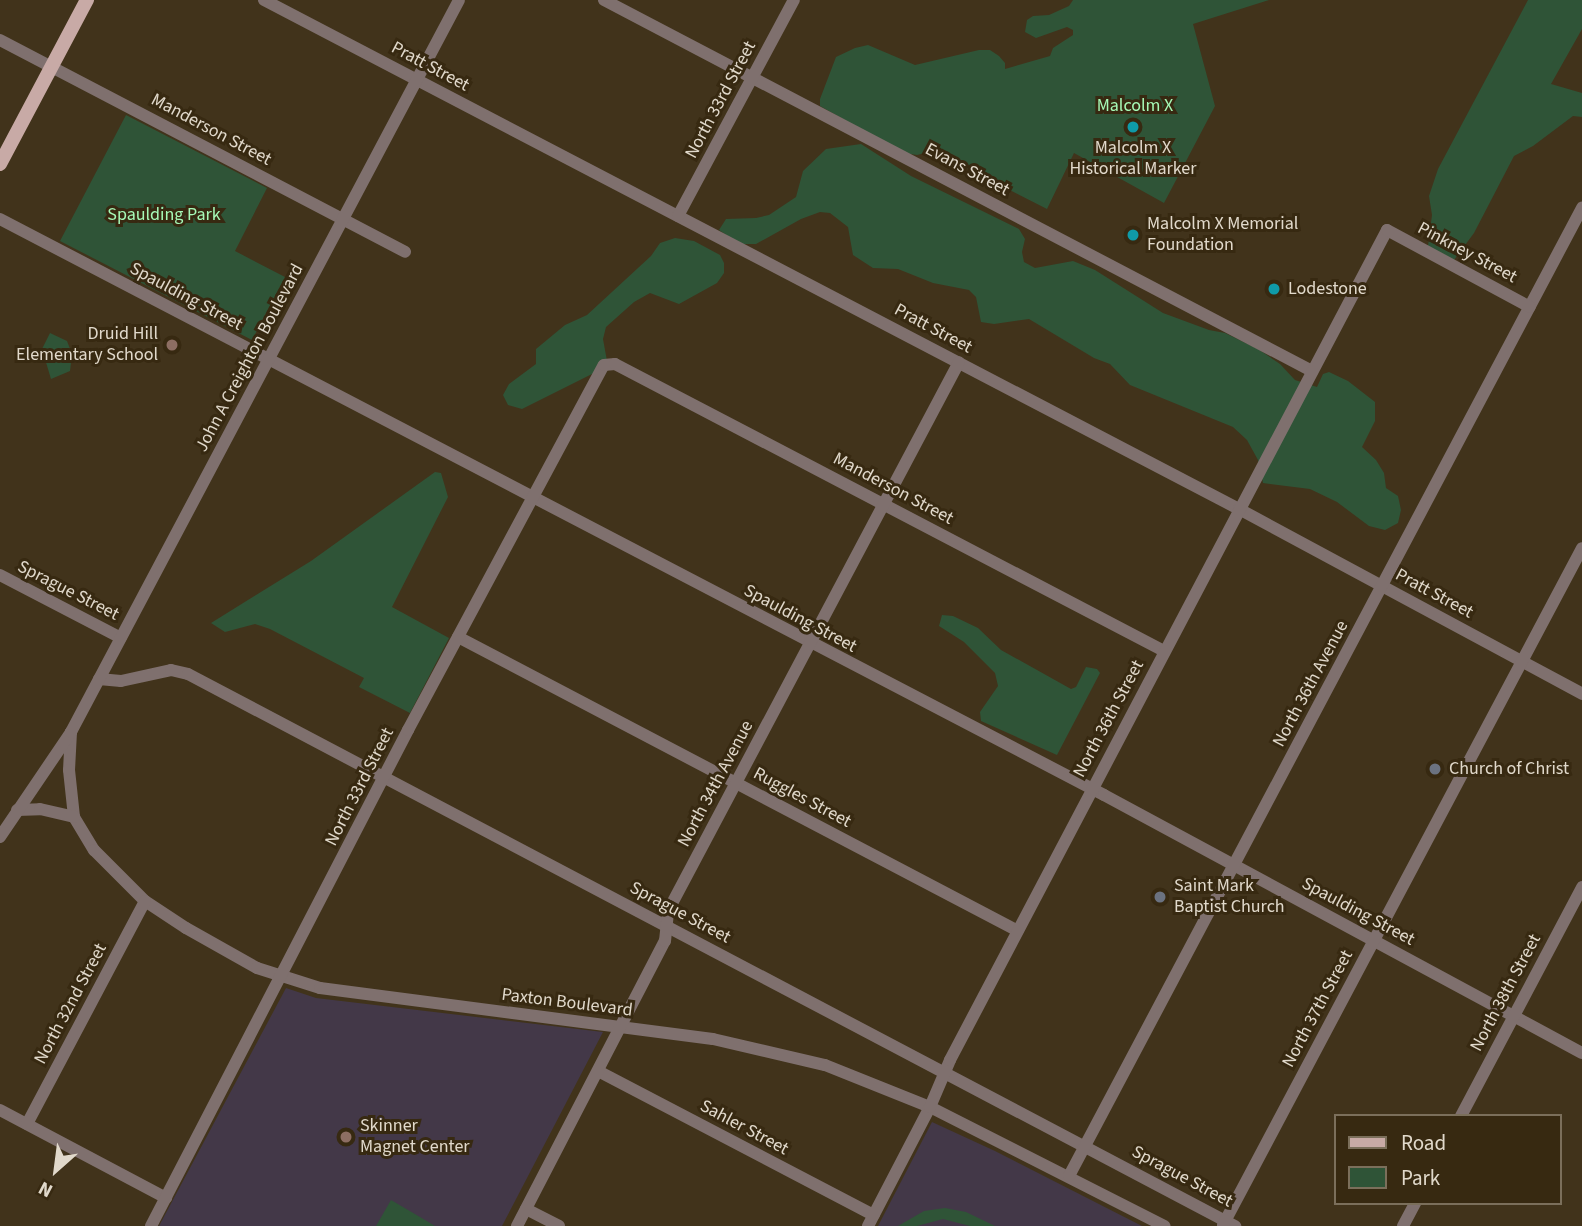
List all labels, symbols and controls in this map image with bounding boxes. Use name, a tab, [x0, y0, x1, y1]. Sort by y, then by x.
street label: Pratt Street	[387, 37, 473, 97]
street label: North 33rd Street	[681, 38, 761, 162]
street label: Manderson Street	[147, 89, 275, 171]
park label: Malcolm X	[1097, 95, 1173, 117]
marker: Malcolm X Historical Marker	[1125, 119, 1141, 135]
place label: Malcolm X Historical Marker	[1069, 138, 1197, 180]
street label: Evans Street	[921, 139, 1013, 201]
park label: Spaulding Park	[107, 204, 221, 226]
place label: Malcolm X Memorial Foundation	[1147, 214, 1298, 256]
street label: Pinkney Street	[1414, 218, 1520, 288]
marker: Malcolm X Memorial Foundation	[1125, 227, 1141, 243]
street label: Spaulding Street	[126, 258, 246, 336]
street label: John A Creighton Boulevard	[191, 260, 309, 456]
place label: Lodestone	[1288, 278, 1367, 300]
marker: Lodestone	[1266, 281, 1282, 297]
street label: Pratt Street	[890, 299, 976, 359]
place label: Druid Hill Elementary School	[16, 324, 158, 366]
marker: Druid Hill Elementary School	[164, 337, 180, 353]
street label: Manderson Street	[829, 448, 957, 530]
street label: Sprague Street	[14, 556, 122, 626]
street label: Pratt Street	[1391, 564, 1477, 624]
street label: Spaulding Street	[740, 580, 860, 658]
street label: North 36th Avenue	[1269, 617, 1353, 751]
street label: North 36th Street	[1069, 657, 1149, 781]
street label: North 34th Avenue	[674, 717, 758, 851]
street label: North 33rd Street	[321, 724, 399, 850]
place label: Church of Christ	[1449, 758, 1569, 780]
marker: Church of Christ	[1427, 761, 1443, 777]
street label: Ruggles Street	[749, 763, 855, 833]
street label: Spaulding Street	[1298, 873, 1418, 951]
place label: Saint Mark Baptist Church	[1174, 876, 1285, 918]
street label: Sprague Street	[626, 877, 734, 949]
marker: Saint Mark Baptist Church	[1152, 889, 1168, 905]
street label: North 38th Street	[1466, 931, 1546, 1055]
street label: North 32nd Street	[30, 940, 112, 1068]
street label: North 37th Street	[1278, 947, 1358, 1071]
street label: Paxton Boulevard	[500, 984, 634, 1022]
street label: Sahler Street	[696, 1096, 792, 1160]
legend	[1334, 1114, 1561, 1205]
place label: Skinner Magnet Center	[360, 1116, 470, 1158]
text: Road	[1401, 1128, 1446, 1158]
marker: Skinner Magnet Center	[338, 1129, 354, 1145]
north arrow	[21, 1135, 91, 1205]
street label: Sprague Street	[1128, 1141, 1236, 1213]
text: Park	[1401, 1163, 1440, 1193]
text: N	[34, 1174, 58, 1204]

